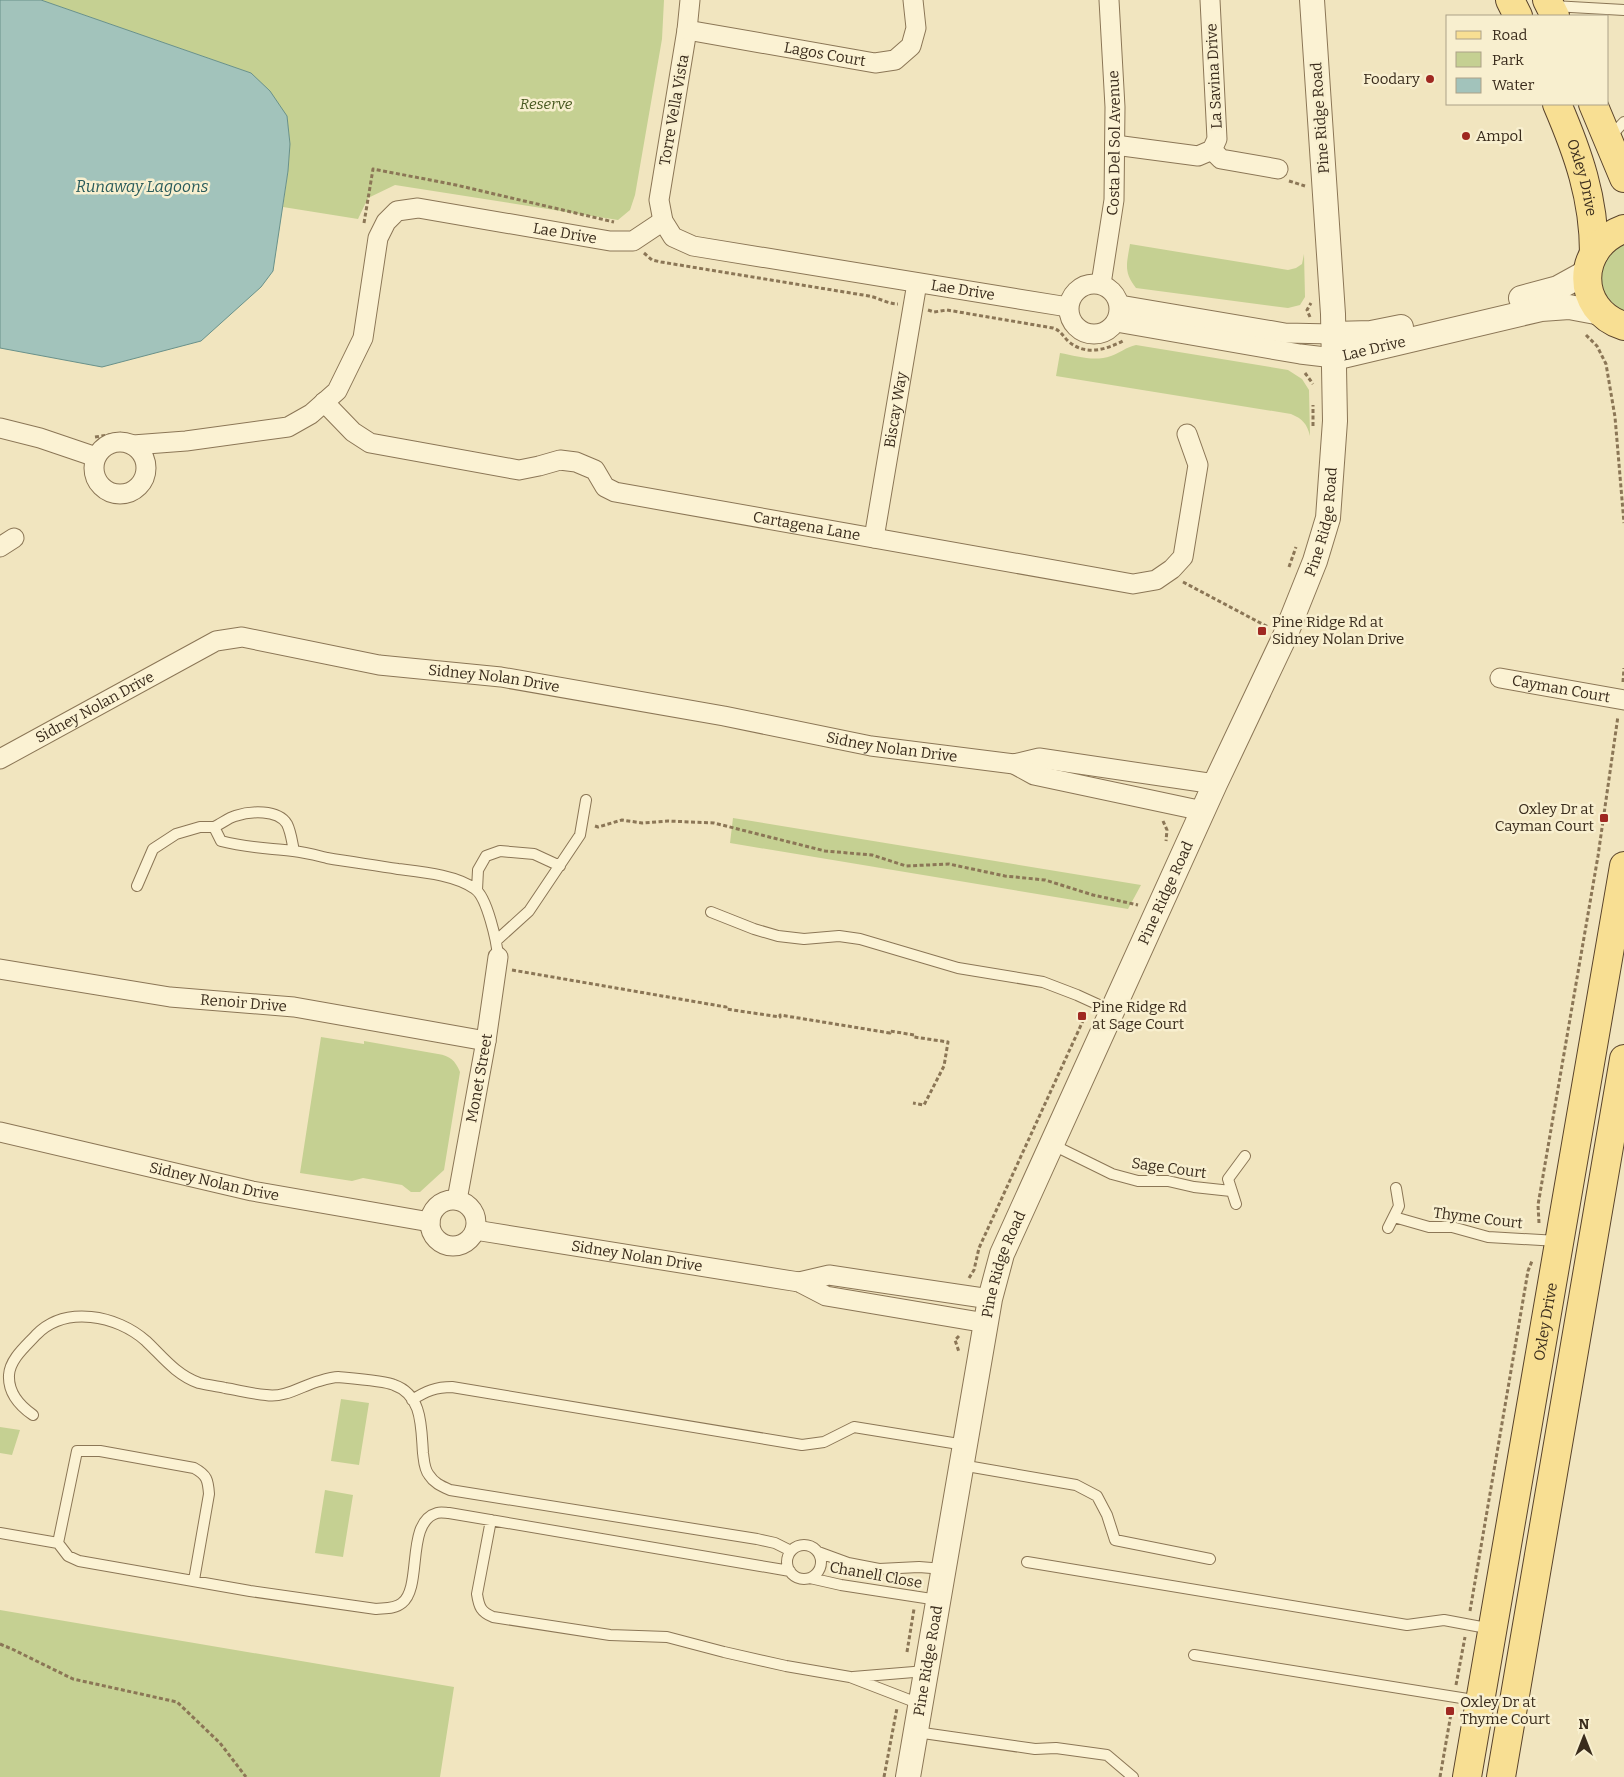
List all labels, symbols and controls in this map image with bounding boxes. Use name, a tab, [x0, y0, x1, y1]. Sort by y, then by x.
legend	[1446, 15, 1609, 105]
street label: La Savina Drive	[1202, 23, 1226, 129]
text: Road	[1492, 26, 1527, 44]
street label: Lagos Court	[783, 38, 868, 70]
text: Park	[1492, 51, 1524, 69]
street label: Torre Vella Vista	[655, 53, 693, 167]
street label: Pine Ridge Road	[1307, 62, 1333, 174]
street label: Costa Del Sol Avenue	[1103, 70, 1124, 217]
place label: Foodary	[1363, 70, 1420, 88]
marker: Foodary	[1424, 73, 1436, 85]
text: Water	[1492, 76, 1535, 94]
park label: Reserve	[520, 95, 573, 113]
place label: Ampol	[1476, 127, 1523, 145]
marker: Ampol	[1460, 130, 1472, 142]
street label: Oxley Drive	[1563, 137, 1600, 217]
water label: Runaway Lagoons	[76, 177, 209, 196]
street label: Lae Drive	[531, 219, 598, 248]
street label: Lae Drive	[930, 276, 996, 304]
street label: Lae Drive	[1340, 332, 1407, 365]
street label: Biscay Way	[880, 370, 911, 449]
street label: Pine Ridge Road	[1301, 466, 1341, 579]
street label: Cartagena Lane	[752, 508, 862, 544]
place label: Pine Ridge Rd at Sidney Nolan Drive	[1272, 613, 1404, 648]
marker: Pine Ridge Rd at Sidney Nolan Drive	[1256, 625, 1268, 637]
street label: Sidney Nolan Drive	[427, 661, 561, 696]
street label: Sidney Nolan Drive	[32, 668, 157, 747]
street label: Cayman Court	[1511, 671, 1612, 706]
street label: Sidney Nolan Drive	[825, 728, 958, 766]
place label: Oxley Dr at Cayman Court	[1495, 800, 1595, 835]
marker: Oxley Dr at Cayman Court	[1598, 812, 1610, 824]
street label: Pine Ridge Road	[1134, 838, 1197, 948]
street label: Renoir Drive	[199, 990, 288, 1015]
place label: Pine Ridge Rd at Sage Court	[1092, 998, 1187, 1033]
marker: Pine Ridge Rd at Sage Court	[1076, 1010, 1088, 1022]
street label: Monet Street	[462, 1032, 496, 1124]
street label: Sage Court	[1130, 1154, 1208, 1182]
street label: Sidney Nolan Drive	[148, 1158, 281, 1205]
street label: Thyme Court	[1432, 1204, 1524, 1232]
street label: Pine Ridge Road	[978, 1208, 1029, 1319]
street label: Sidney Nolan Drive	[570, 1237, 704, 1275]
street label: Oxley Drive	[1530, 1281, 1561, 1362]
street label: Chanell Close	[828, 1558, 924, 1592]
street label: Pine Ridge Road	[910, 1604, 946, 1717]
place label: Oxley Dr at Thyme Court	[1460, 1693, 1551, 1728]
marker: Oxley Dr at Thyme Court	[1444, 1705, 1456, 1717]
north arrow	[1559, 1712, 1609, 1762]
text: N	[1579, 1716, 1590, 1733]

